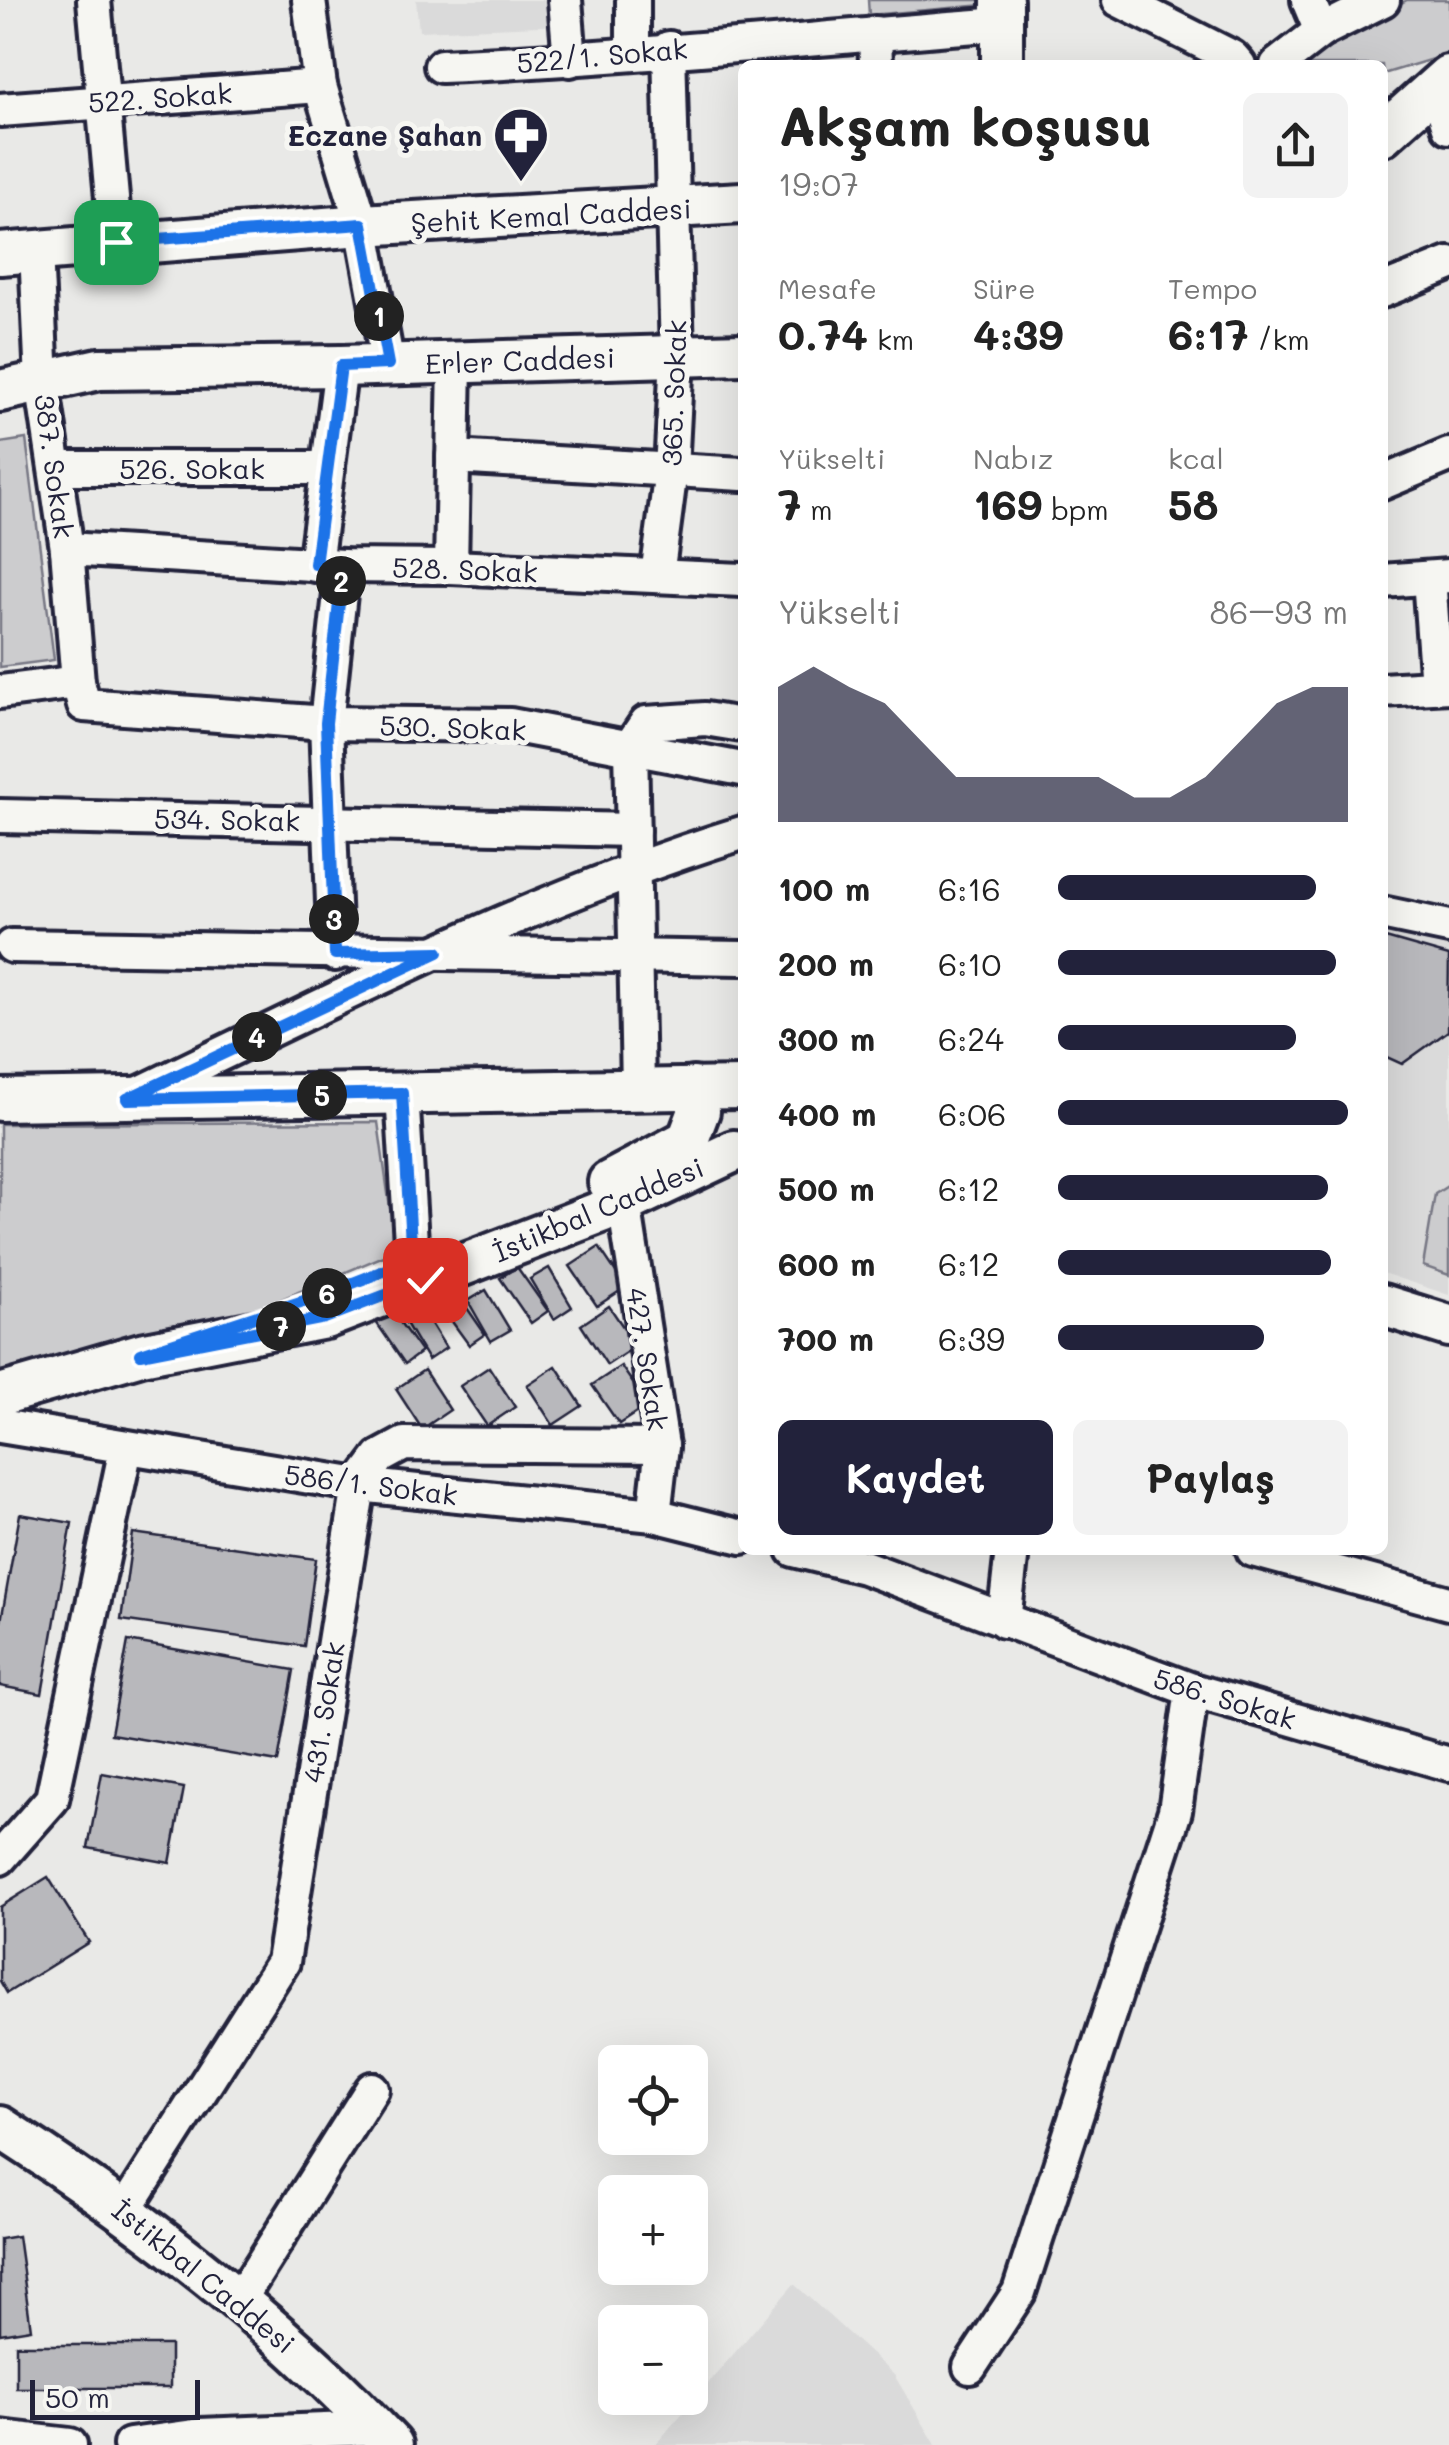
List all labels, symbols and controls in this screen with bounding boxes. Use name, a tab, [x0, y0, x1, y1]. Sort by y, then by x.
street label: 522/1. Sokak	[515, 30, 689, 80]
street label: 522. Sokak	[87, 74, 233, 120]
text: Akşam koşusu	[778, 88, 1152, 160]
button: share	[1243, 93, 1348, 198]
pharmacy icon: Eczane Şahan	[491, 105, 551, 184]
place label: Eczane Şahan	[287, 117, 482, 153]
text: 19:07	[778, 162, 859, 204]
street label: Şehit Kemal Caddesi	[410, 190, 692, 240]
pin	[74, 200, 159, 285]
icon: arrive	[89, 215, 144, 270]
text: Mesafe	[778, 270, 877, 306]
text: Süre	[973, 270, 1035, 306]
text: Tempo	[1168, 270, 1257, 306]
pin: 1	[354, 291, 404, 341]
text: 1	[373, 298, 385, 334]
text: 0.74	[778, 306, 868, 361]
text: 4:39	[973, 306, 1063, 361]
text: 6:17	[1168, 306, 1249, 361]
street label: 365. Sokak	[652, 319, 694, 467]
text: km	[868, 321, 914, 357]
text: /km	[1249, 321, 1310, 357]
street label: Erler Caddesi	[424, 339, 616, 381]
street label: 387. Sokak	[27, 391, 83, 541]
text: Yükselti	[778, 440, 885, 476]
text: Nabız	[973, 440, 1053, 476]
text: kcal	[1168, 440, 1224, 476]
street label: 526. Sokak	[119, 450, 265, 486]
text: 7	[778, 476, 801, 531]
text: 169	[973, 476, 1042, 531]
text: 58	[1168, 476, 1219, 531]
text: m	[801, 491, 833, 527]
text: bpm	[1042, 491, 1109, 527]
street label: 528. Sokak	[392, 548, 538, 590]
pin: 2	[316, 556, 366, 606]
text: 2	[333, 563, 349, 599]
text: Yükselti	[778, 590, 901, 632]
text: 86–93 m	[1210, 590, 1348, 632]
street label: 530. Sokak	[379, 706, 527, 748]
street label: 534. Sokak	[154, 800, 300, 838]
text: 100 m	[778, 867, 870, 909]
text: 6:16	[938, 867, 1001, 909]
pin: 3	[309, 894, 359, 944]
text: 3	[326, 901, 342, 937]
text: 200 m	[778, 942, 874, 984]
text: 6:10	[938, 942, 1001, 984]
pin: 4	[232, 1012, 282, 1062]
text: 300 m	[778, 1017, 875, 1059]
text: 6:24	[938, 1017, 1004, 1059]
text: 4	[248, 1019, 266, 1055]
pin: 5	[297, 1070, 347, 1120]
text: 5	[314, 1077, 330, 1113]
text: 400 m	[778, 1092, 876, 1134]
text: 6:06	[938, 1092, 1006, 1134]
street label: İstikbal Caddesi	[487, 1148, 709, 1270]
text: 500 m	[778, 1167, 875, 1209]
text: 6:12	[938, 1167, 999, 1209]
pin	[383, 1238, 468, 1323]
text: 600 m	[778, 1242, 875, 1284]
text: 6:12	[938, 1242, 999, 1284]
icon: check	[398, 1253, 453, 1308]
pin: 6	[302, 1268, 352, 1318]
text: 6	[319, 1275, 335, 1311]
street label: 427. Sokak	[619, 1285, 677, 1433]
pin: 7	[256, 1301, 306, 1351]
text: 7	[273, 1308, 289, 1344]
text: 700 m	[778, 1317, 874, 1359]
text: 6:39	[938, 1317, 1005, 1359]
button: Kaydet	[778, 1420, 1053, 1535]
button: Paylaş	[1073, 1420, 1348, 1535]
street label: 586/1. Sokak	[282, 1456, 460, 1512]
street label: 431. Sokak	[294, 1639, 352, 1785]
street label: 586. Sokak	[1149, 1659, 1301, 1737]
map controls	[598, 2045, 708, 2415]
button: locate	[598, 2045, 708, 2155]
button: +	[598, 2175, 708, 2285]
street label: İstikbal Caddesi	[105, 2191, 303, 2361]
button: −	[598, 2305, 708, 2415]
scale bar	[30, 2375, 200, 2420]
text: 50 m	[45, 2379, 110, 2415]

